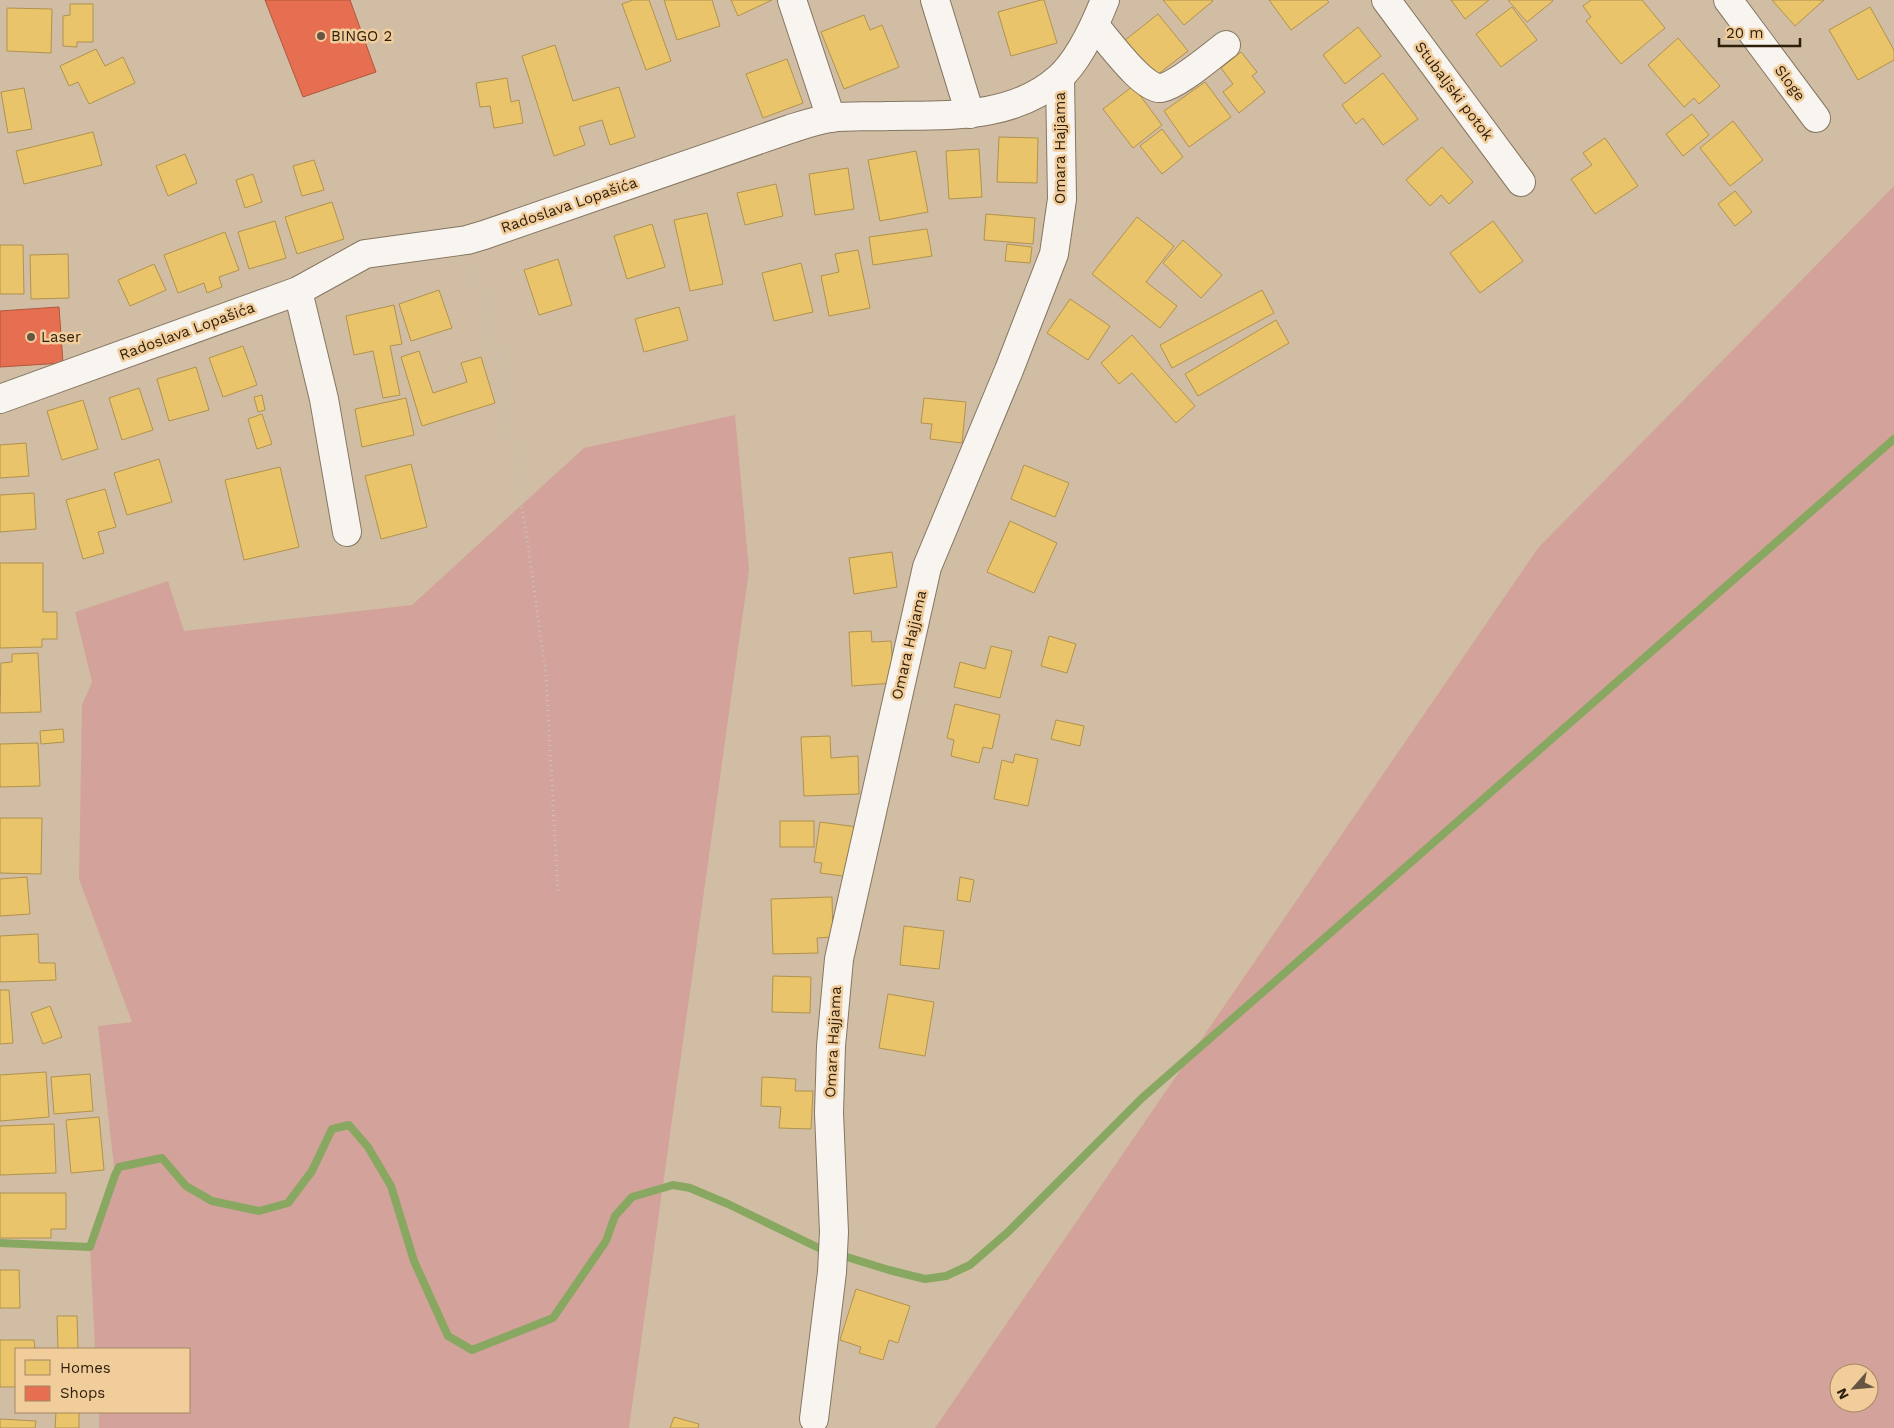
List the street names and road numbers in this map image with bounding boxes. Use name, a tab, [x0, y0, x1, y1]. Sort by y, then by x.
street label: Stubaljski potok	[1411, 38, 1497, 144]
street label: Sloge	[1771, 62, 1809, 104]
street label: Omara Hajjama	[1051, 92, 1069, 204]
street label: Radoslava Lopašića	[499, 173, 640, 237]
street label: Radoslava Lopašića	[117, 298, 258, 364]
street label: Omara Hajjama	[888, 588, 930, 701]
street label: Omara Hajjama	[821, 985, 845, 1098]

